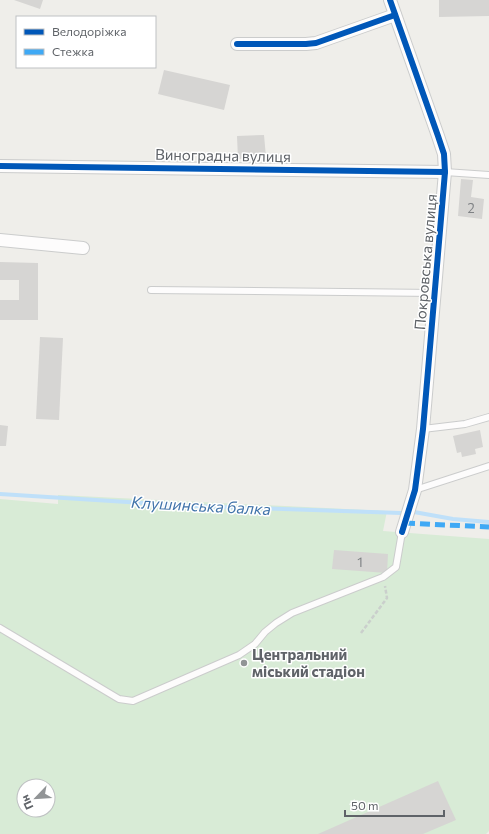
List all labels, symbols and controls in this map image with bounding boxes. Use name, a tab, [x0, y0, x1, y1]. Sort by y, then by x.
legend	[16, 16, 156, 68]
text: Велодоріжка	[52, 24, 127, 38]
text: Стежка	[52, 44, 94, 58]
street label: Виноградна вулиця	[155, 145, 291, 165]
street label: Покровська вулиця	[410, 193, 440, 331]
house number: 2	[467, 200, 475, 216]
water label: Клушинська балка	[131, 492, 271, 518]
house number: 1	[357, 554, 363, 570]
place label: Центральний міський стадіон	[252, 645, 365, 680]
marker: Центральний міський стадіон	[239, 658, 249, 668]
north arrow	[16, 778, 56, 818]
scale bar	[345, 792, 444, 818]
text: Пн	[18, 793, 35, 812]
text: 50 m	[351, 798, 379, 812]

